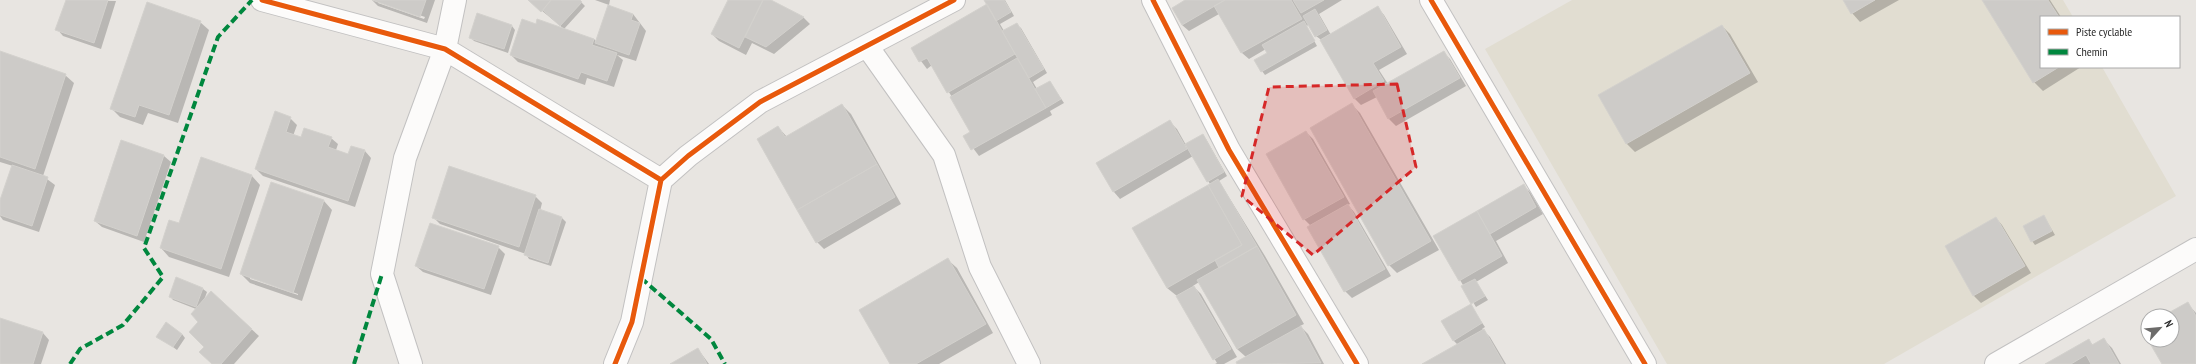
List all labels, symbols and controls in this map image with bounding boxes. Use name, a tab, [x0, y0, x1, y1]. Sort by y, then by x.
legend	[2040, 16, 2180, 68]
text: Piste cyclable	[2076, 24, 2132, 39]
text: Chemin	[2076, 44, 2107, 59]
north arrow	[2140, 308, 2180, 348]
text: N	[2161, 318, 2177, 329]

